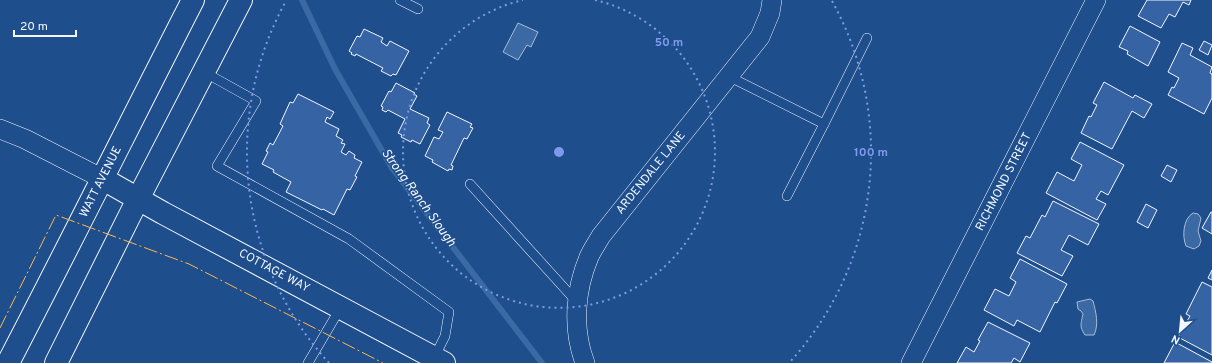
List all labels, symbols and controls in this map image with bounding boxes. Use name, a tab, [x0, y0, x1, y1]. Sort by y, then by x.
scale bar	[14, 12, 76, 38]
text: 20 m	[20, 19, 48, 35]
text: 50 m	[655, 35, 683, 51]
street label: ARDENDALE LANE	[613, 128, 689, 218]
street label: RICHMOND STREET	[972, 130, 1036, 234]
street label: WATT AVENUE	[76, 144, 126, 220]
centre of rings	[552, 145, 566, 159]
text: 100 m	[854, 145, 888, 161]
water label: Strong Ranch Slough	[377, 146, 459, 250]
street label: COTTAGE WAY	[236, 246, 313, 297]
north arrow	[1160, 311, 1200, 351]
text: N	[1169, 331, 1183, 347]

